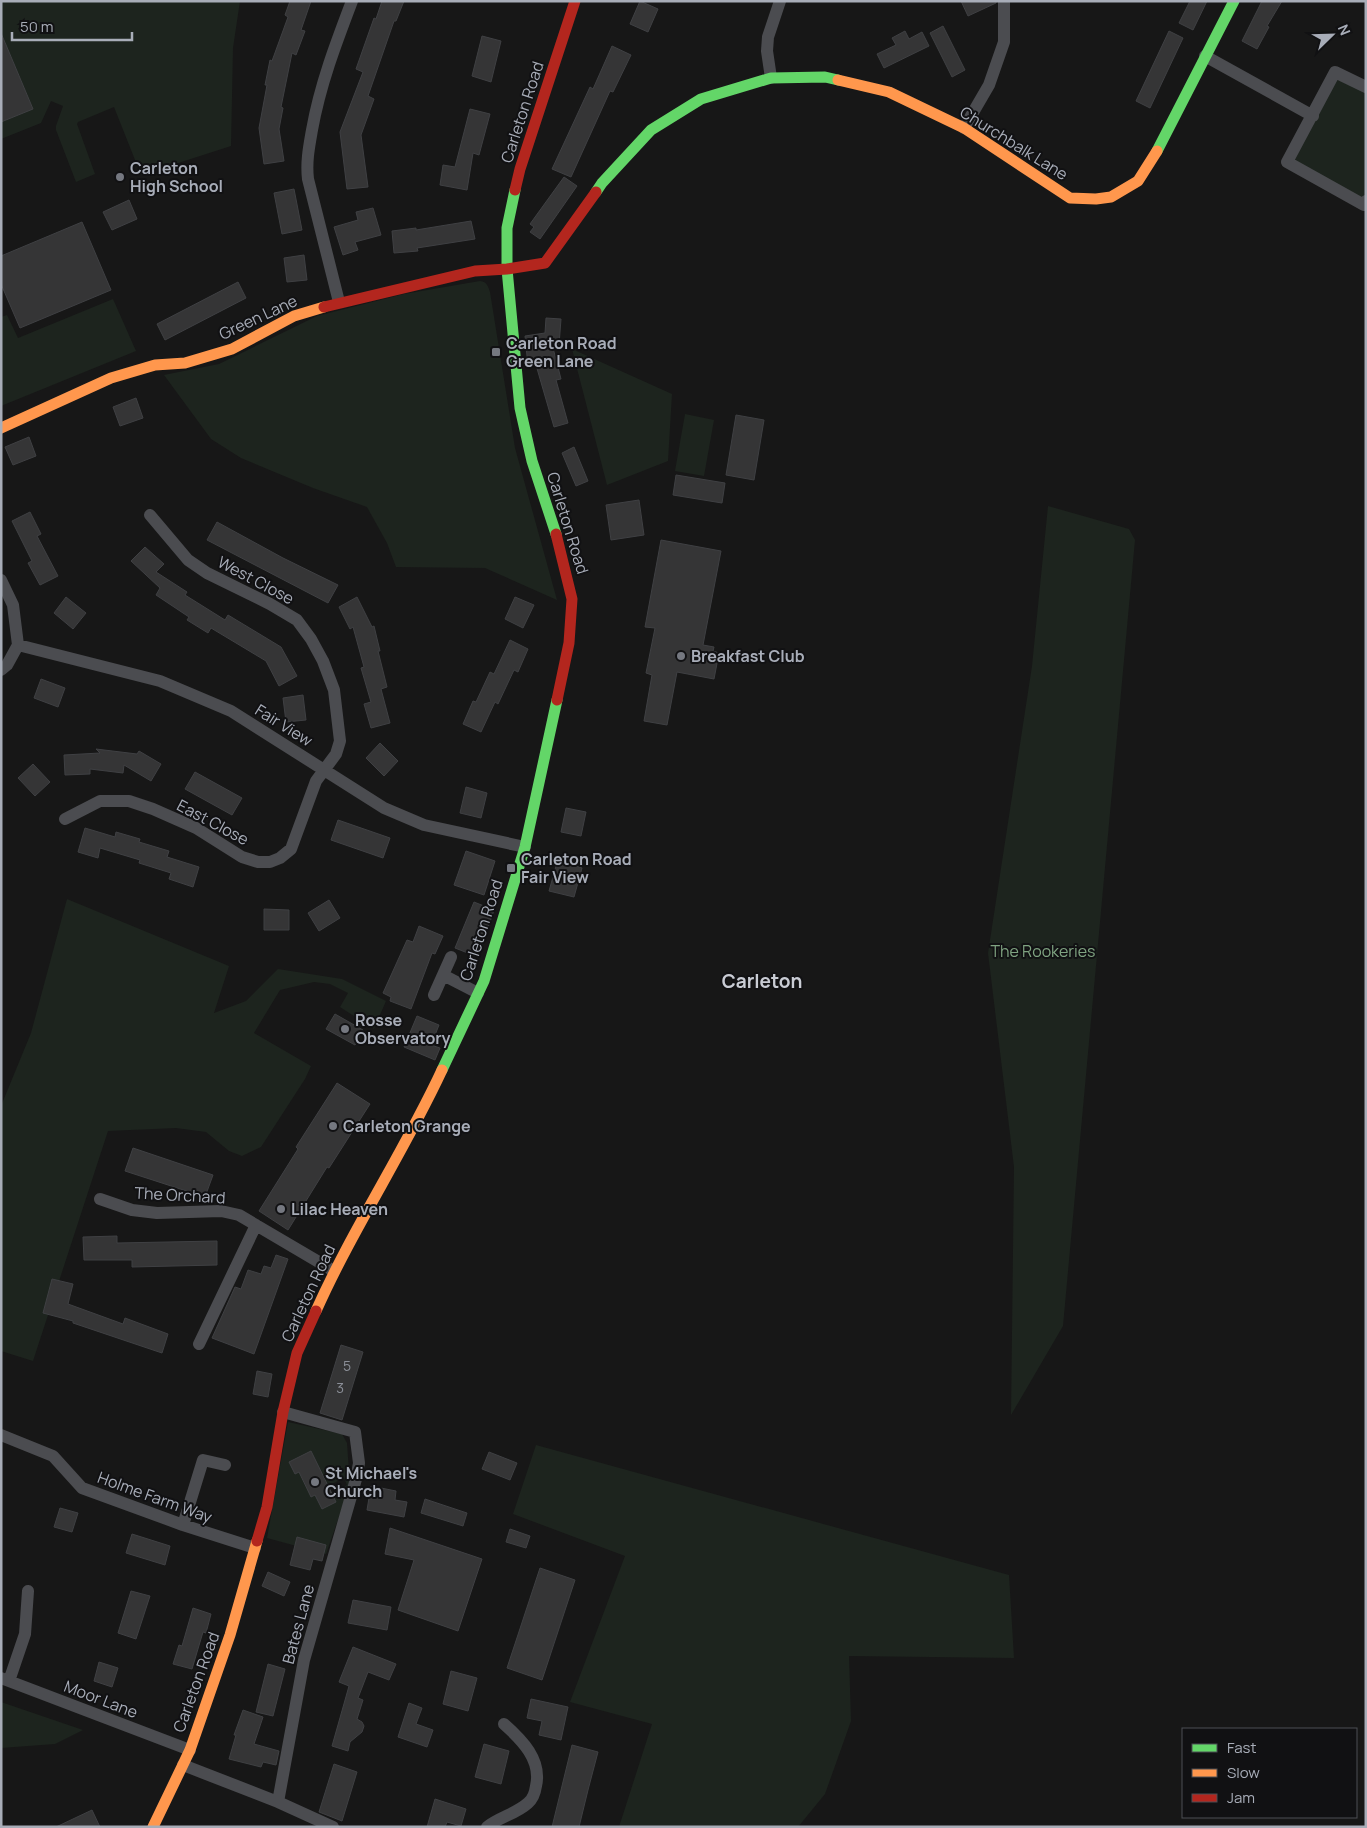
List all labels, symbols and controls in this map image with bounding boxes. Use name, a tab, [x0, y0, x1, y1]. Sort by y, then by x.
scale bar	[12, 10, 132, 42]
north arrow	[1307, 10, 1357, 60]
text: 50 m	[20, 16, 54, 37]
text: N	[1334, 21, 1355, 38]
street label: Carleton Road	[495, 58, 549, 166]
street label: Churchbalk Lane	[956, 101, 1072, 185]
place label: Carleton High School	[130, 157, 223, 197]
marker: Carleton High School	[114, 171, 126, 183]
street label: Green Lane	[215, 289, 301, 345]
place label: Carleton Road Green Lane	[506, 332, 617, 372]
marker: Carleton Road Green Lane	[490, 346, 502, 358]
street label: Carleton Road	[542, 469, 594, 577]
street label: West Close	[214, 551, 298, 609]
place label: Breakfast Club	[691, 645, 805, 667]
marker: Breakfast Club	[675, 650, 687, 662]
street label: Fair View	[251, 699, 317, 751]
street label: East Close	[173, 794, 253, 850]
place label: Carleton Road Fair View	[521, 848, 632, 888]
marker: Carleton Road Fair View	[505, 862, 517, 874]
street label: Carleton Road	[454, 876, 508, 984]
park label: The Rookeries	[991, 940, 1096, 962]
district label: Carleton	[722, 968, 802, 994]
place label: Rosse Observatory	[355, 1009, 450, 1049]
marker: Rosse Observatory	[339, 1023, 351, 1035]
place label: Carleton Grange	[343, 1115, 471, 1137]
marker: Carleton Grange	[327, 1120, 339, 1132]
street label: The Orchard	[134, 1182, 226, 1208]
place label: Lilac Heaven	[291, 1198, 388, 1220]
marker: Lilac Heaven	[275, 1203, 287, 1215]
street label: Carleton Road	[276, 1241, 340, 1345]
house number: 5	[343, 1356, 351, 1375]
house number: 3	[336, 1378, 344, 1397]
place label: St Michael's Church	[325, 1462, 417, 1502]
street label: Holme Farm Way	[95, 1466, 216, 1528]
marker: St Michael's Church	[309, 1476, 321, 1488]
street label: Bates Lane	[277, 1582, 319, 1666]
street label: Carleton Road	[168, 1629, 224, 1735]
street label: Moor Lane	[61, 1675, 141, 1723]
legend	[1182, 1728, 1357, 1818]
text: Fast	[1227, 1737, 1256, 1758]
text: Slow	[1227, 1762, 1260, 1783]
text: Jam	[1227, 1787, 1255, 1808]

